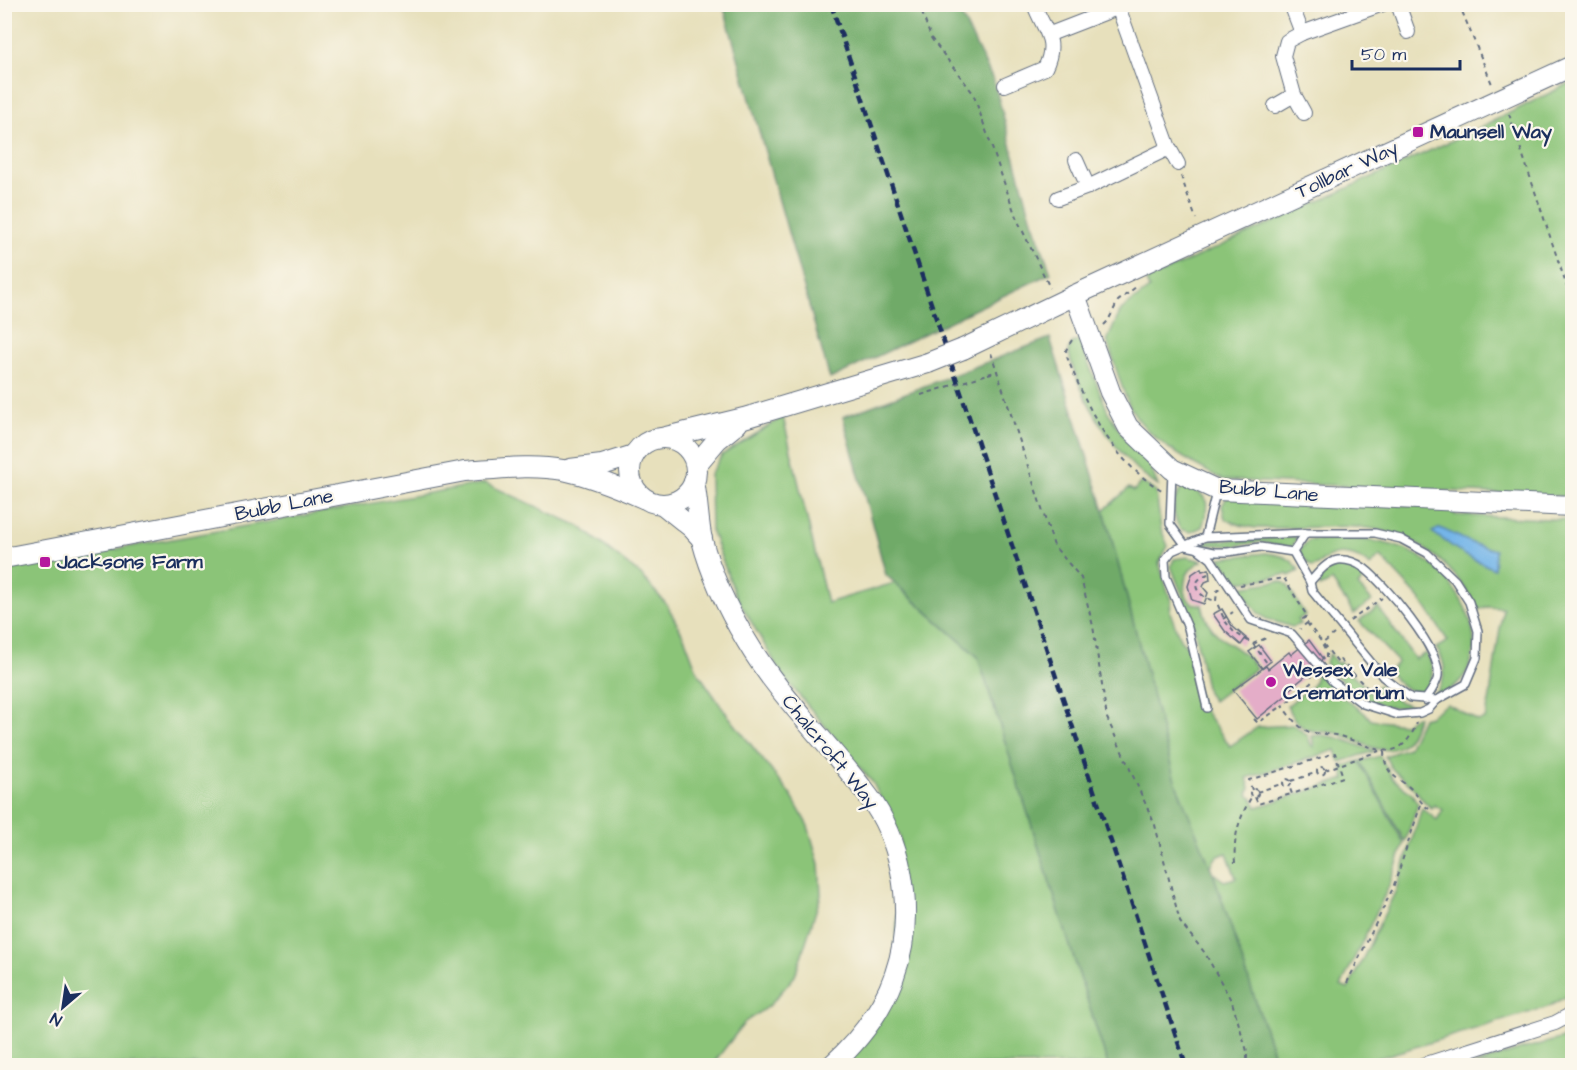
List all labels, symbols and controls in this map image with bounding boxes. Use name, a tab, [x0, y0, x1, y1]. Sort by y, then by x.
scale bar	[1352, 33, 1460, 71]
text: 50 m	[1361, 42, 1406, 67]
place label: Maunsell Way	[1430, 118, 1552, 147]
marker: Maunsell Way	[1411, 125, 1425, 139]
street label: Tollbar Way	[1291, 134, 1403, 207]
street label: Bubb Lane	[1218, 473, 1320, 509]
street label: Bubb Lane	[232, 482, 336, 528]
place label: Jacksons Farm	[56, 548, 203, 576]
marker: Jacksons Farm	[38, 555, 52, 569]
place label: Wessex Vale Crematorium	[1282, 656, 1404, 707]
marker: Wessex Vale Crematorium	[1264, 675, 1278, 689]
street label: Chalcroft Way	[774, 689, 885, 816]
north arrow	[33, 977, 93, 1037]
text: N	[46, 1007, 66, 1031]

